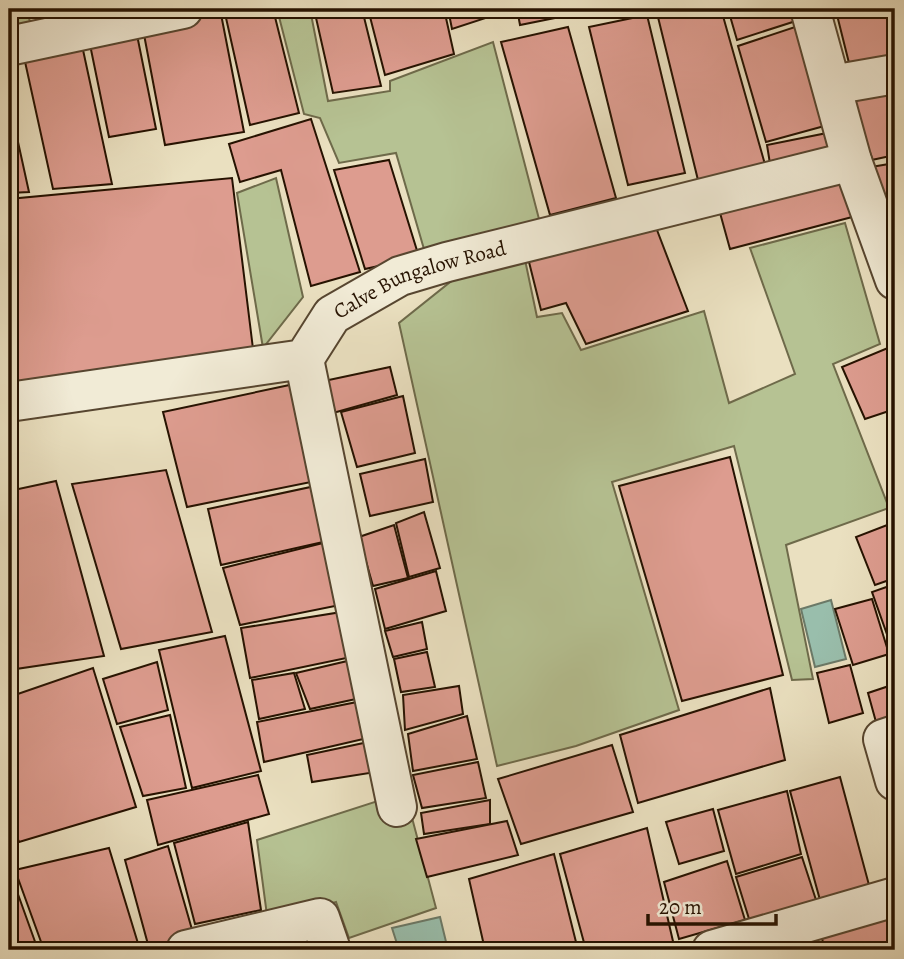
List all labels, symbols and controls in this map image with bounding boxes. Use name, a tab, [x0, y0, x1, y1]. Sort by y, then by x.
street label: Calve Bungalow Road	[328, 234, 510, 325]
scale bar	[648, 882, 776, 926]
text: 20 m	[659, 893, 702, 921]

